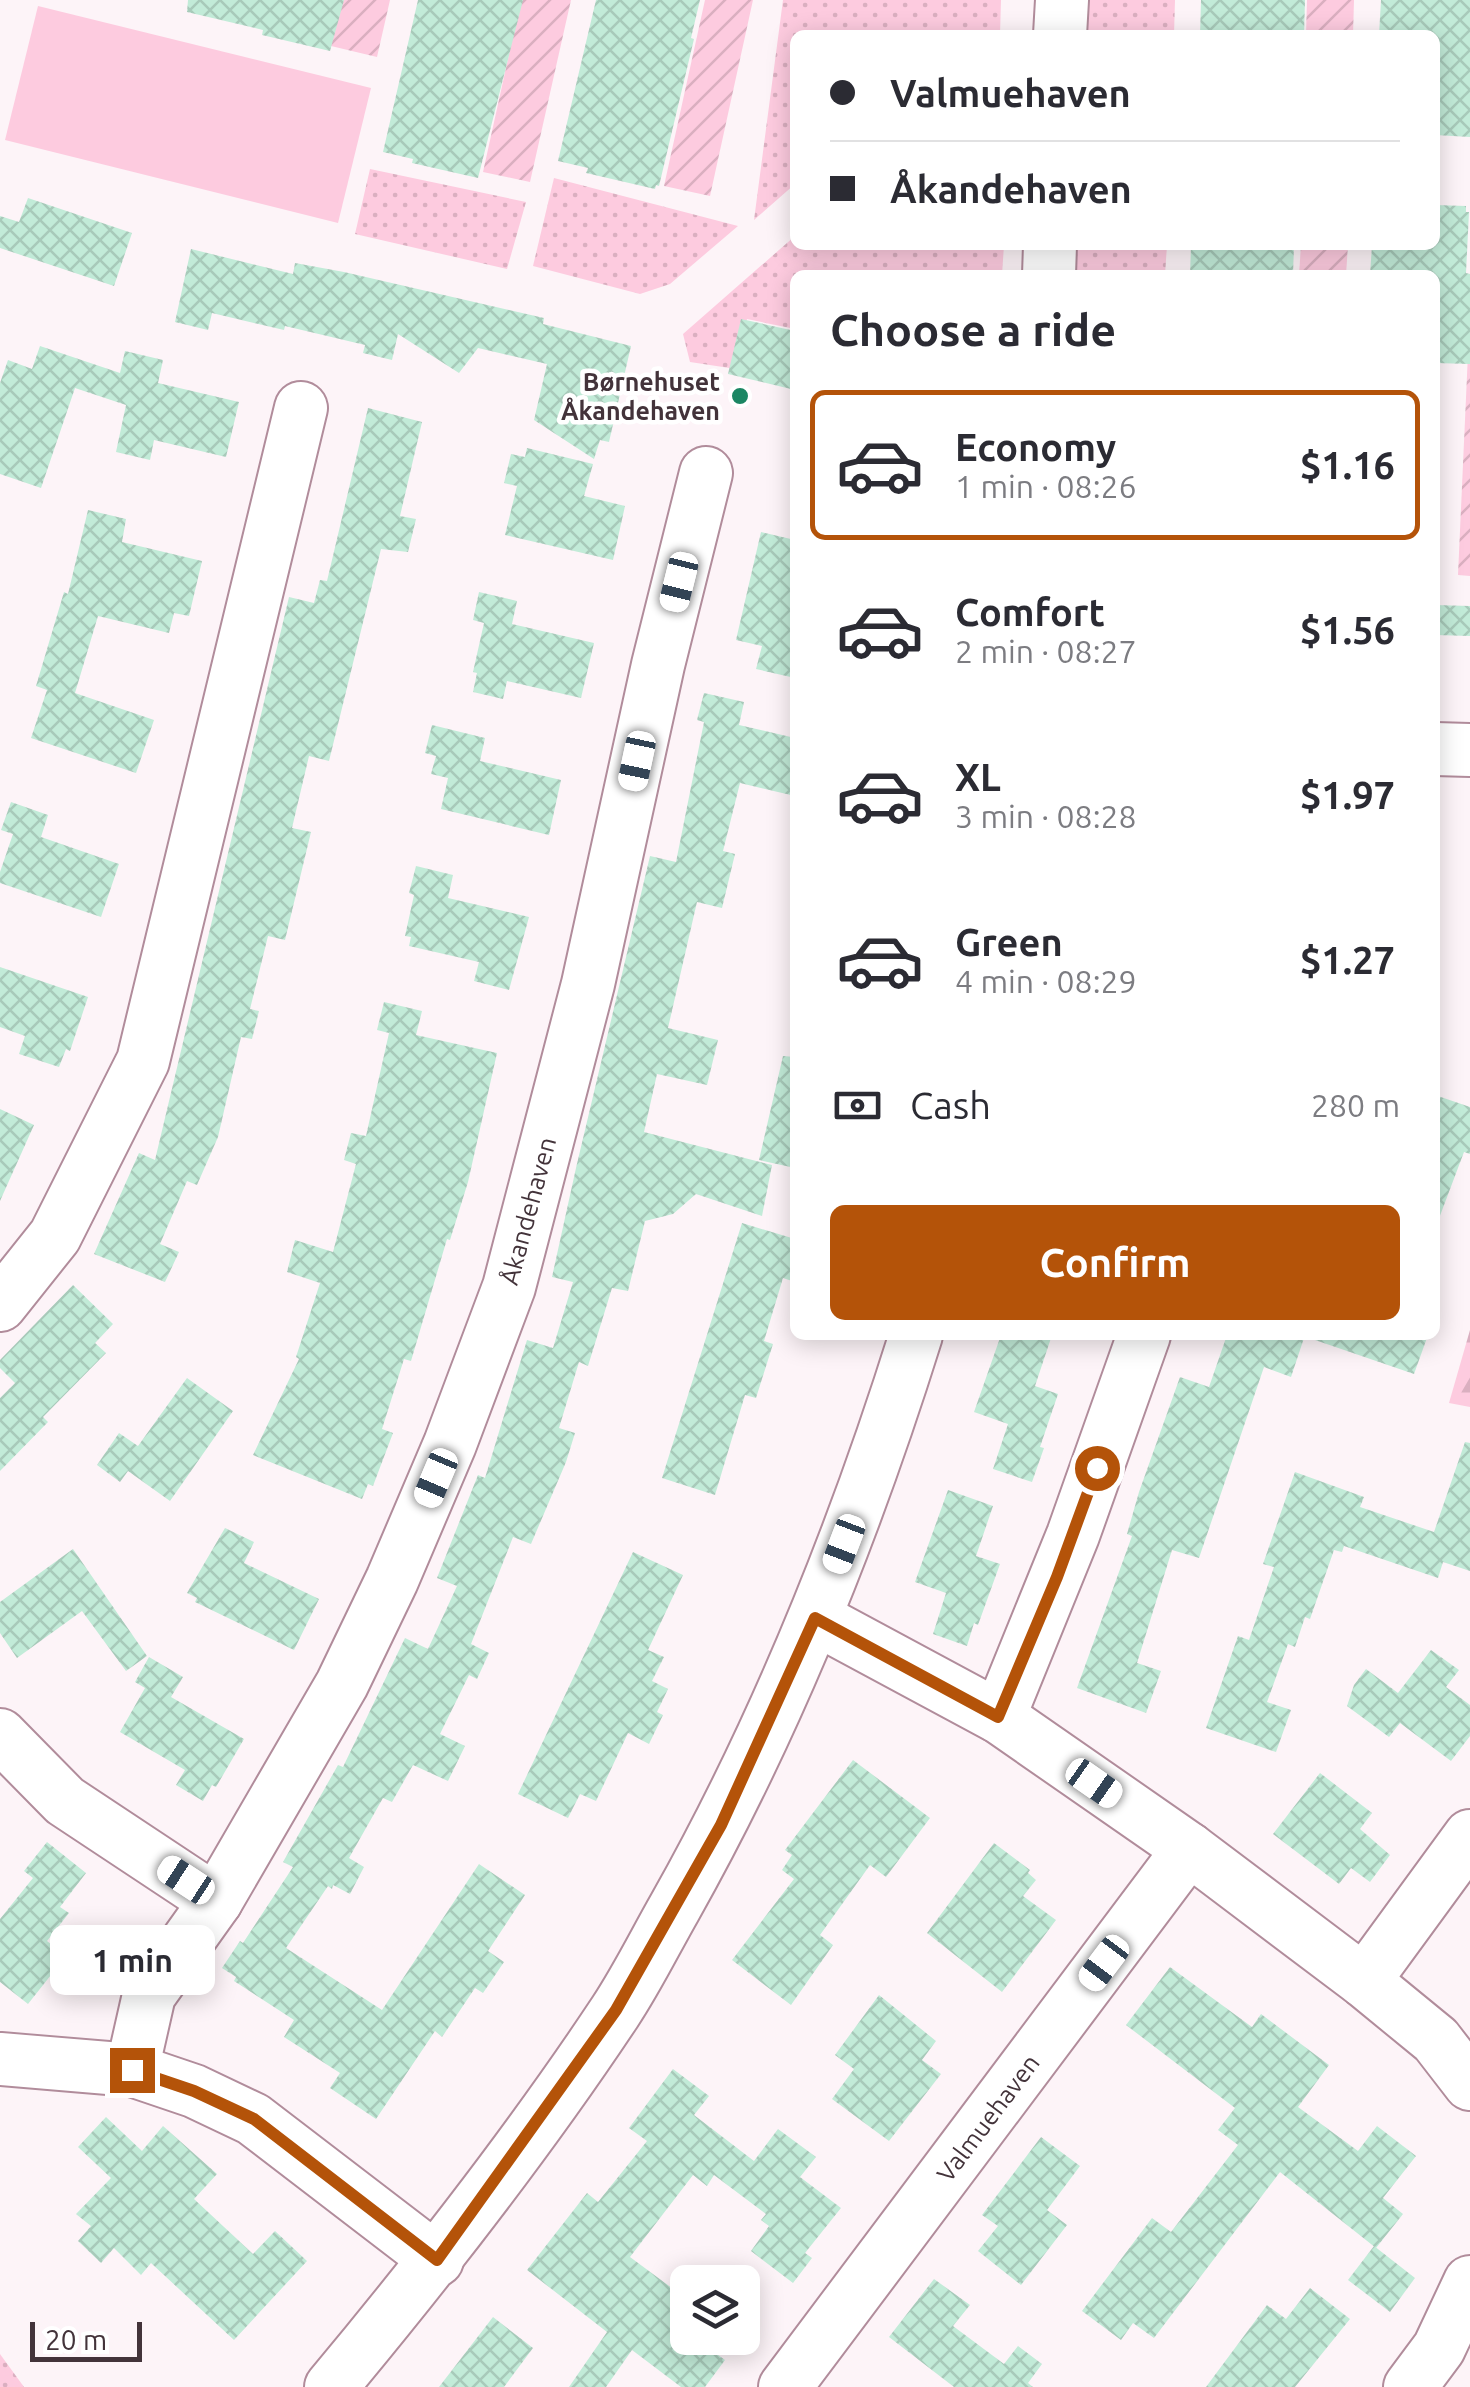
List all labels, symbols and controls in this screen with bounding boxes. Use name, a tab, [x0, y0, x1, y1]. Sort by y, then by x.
text: Valmuehaven	[890, 72, 1131, 114]
text: Åkandehaven	[890, 168, 1132, 210]
text: Choose a ride	[830, 304, 1116, 355]
place label: Børnehuset Åkandehaven	[561, 368, 720, 425]
marker: Børnehuset Åkandehaven	[729, 385, 751, 407]
icon: car	[835, 420, 925, 510]
text: Economy	[955, 426, 1116, 468]
text: $1.16	[1300, 444, 1395, 486]
text: 1 min · 08:26	[955, 468, 1137, 504]
car	[657, 549, 701, 615]
icon: car	[835, 585, 925, 675]
text: Comfort	[955, 591, 1105, 633]
text: $1.56	[1300, 609, 1395, 651]
text: 2 min · 08:27	[955, 633, 1137, 669]
car	[616, 729, 658, 793]
icon: car	[835, 750, 925, 840]
text: XL	[955, 756, 1001, 798]
text: $1.97	[1300, 774, 1395, 816]
text: 3 min · 08:28	[955, 798, 1137, 834]
icon: car	[835, 915, 925, 1005]
text: Green	[955, 921, 1063, 963]
text: $1.27	[1300, 939, 1395, 981]
text: 4 min · 08:29	[955, 963, 1137, 999]
icon: cash	[830, 1078, 885, 1133]
text: Cash	[910, 1084, 991, 1126]
text: 280 m	[1311, 1087, 1400, 1123]
street label: Åkandehaven	[495, 1134, 561, 1288]
button: Confirm	[830, 1205, 1400, 1320]
car	[410, 1445, 462, 1511]
route start	[1075, 1446, 1120, 1491]
car	[819, 1511, 869, 1577]
car	[1061, 1754, 1127, 1812]
car	[153, 1851, 219, 1909]
callout: 1 min	[49, 1925, 214, 1995]
car	[1074, 1930, 1134, 1996]
text: 1 min	[92, 1942, 173, 1978]
route end	[110, 2048, 155, 2093]
street label: Valmuehaven	[931, 2049, 1045, 2187]
map controls	[670, 2265, 760, 2355]
button: layers	[670, 2265, 760, 2355]
scale bar	[30, 2317, 142, 2362]
text: 20 m	[45, 2324, 107, 2355]

